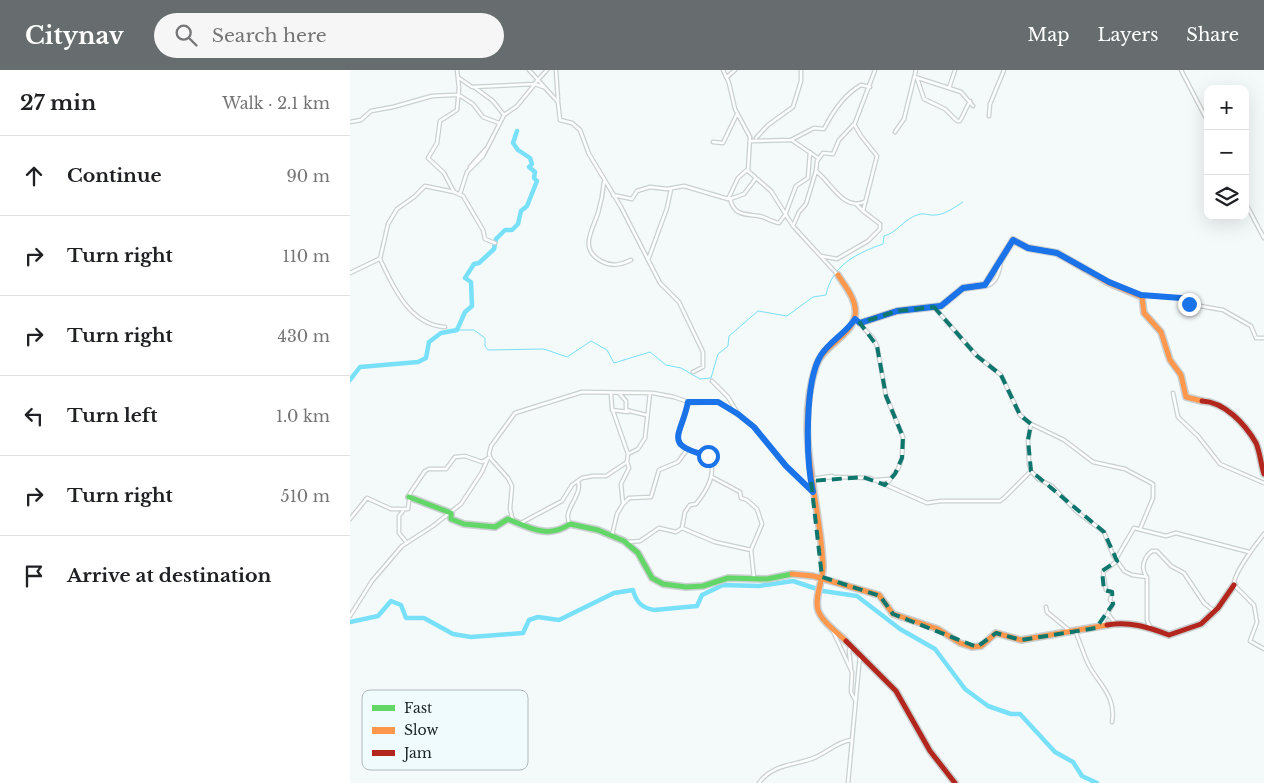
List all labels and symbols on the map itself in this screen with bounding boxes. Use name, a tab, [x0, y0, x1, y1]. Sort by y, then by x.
route end	[1178, 293, 1201, 316]
route start	[697, 445, 720, 468]
legend	[362, 690, 528, 770]
text: Fast	[404, 699, 433, 717]
text: Slow	[404, 721, 438, 739]
text: Jam	[402, 744, 432, 762]

